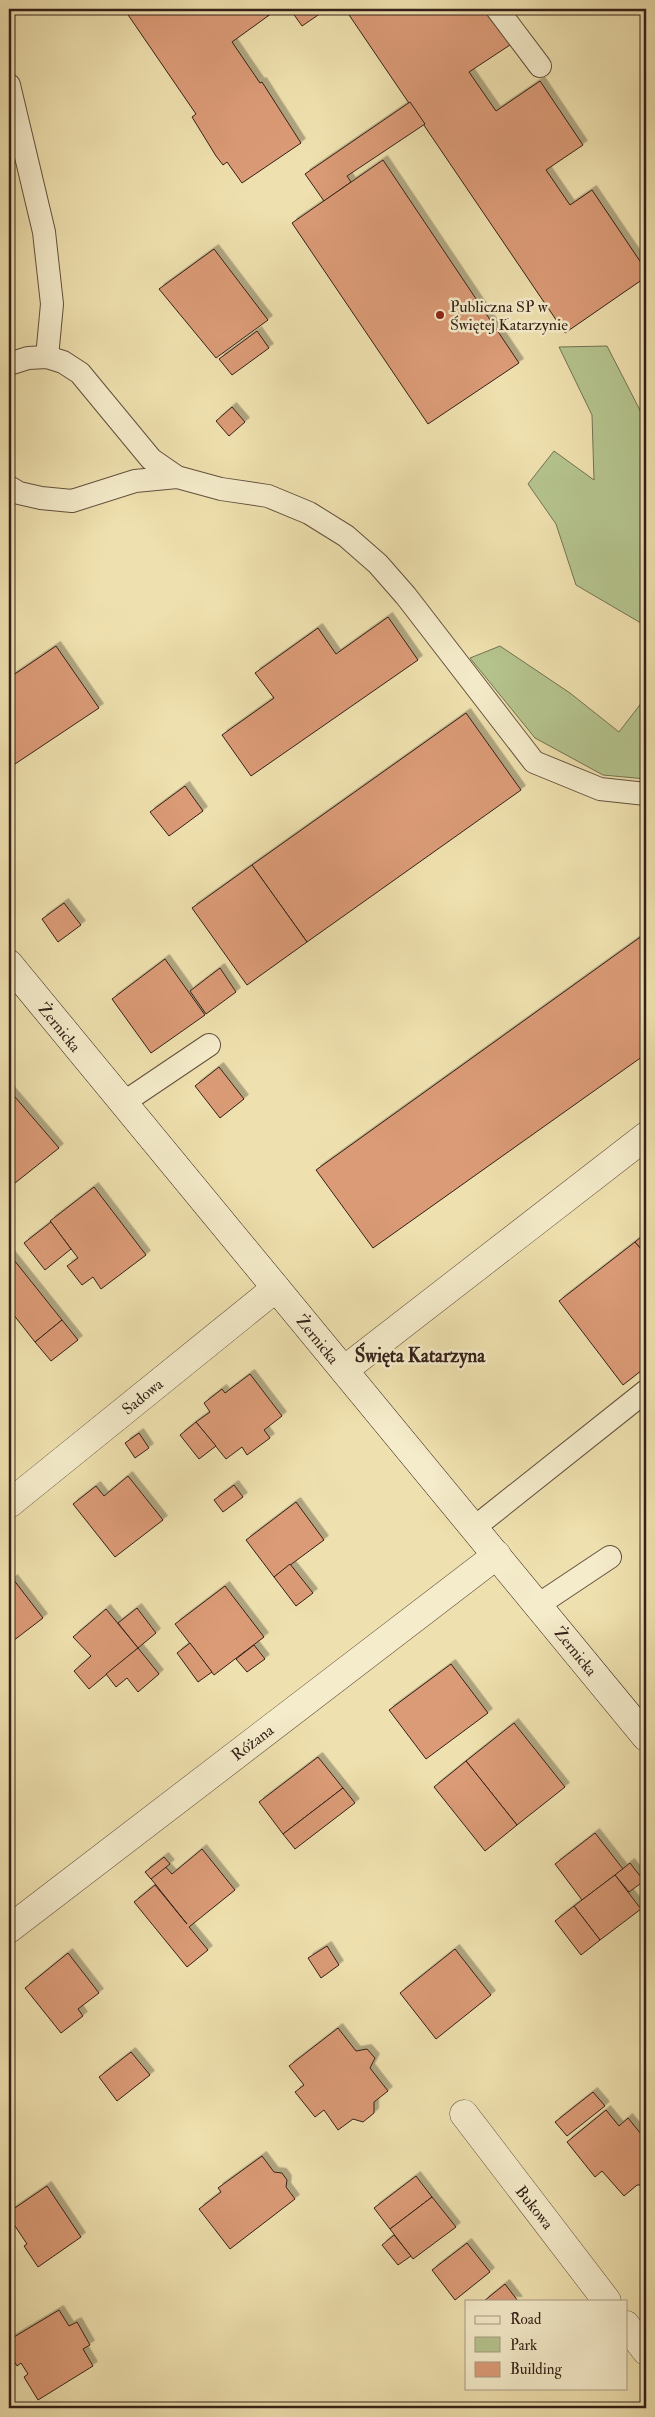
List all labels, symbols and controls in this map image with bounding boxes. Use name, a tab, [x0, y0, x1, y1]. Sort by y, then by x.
place label: Publiczna SP w Świętej Katarzynie	[450, 297, 568, 335]
marker: Publiczna SP w Świętej Katarzynie	[434, 309, 446, 321]
street label: Żernicka	[33, 998, 86, 1057]
street label: Żernicka	[291, 1310, 344, 1369]
district label: Święta Katarzyna	[355, 1342, 486, 1369]
street label: Sadowa	[118, 1374, 168, 1419]
street label: Żernicka	[549, 1622, 602, 1681]
street label: Różana	[227, 1720, 278, 1765]
street label: Bukowa	[511, 2182, 558, 2234]
legend	[465, 2300, 628, 2390]
text: Road	[510, 2310, 542, 2329]
text: Park	[510, 2336, 537, 2355]
text: Building	[510, 2360, 562, 2379]

